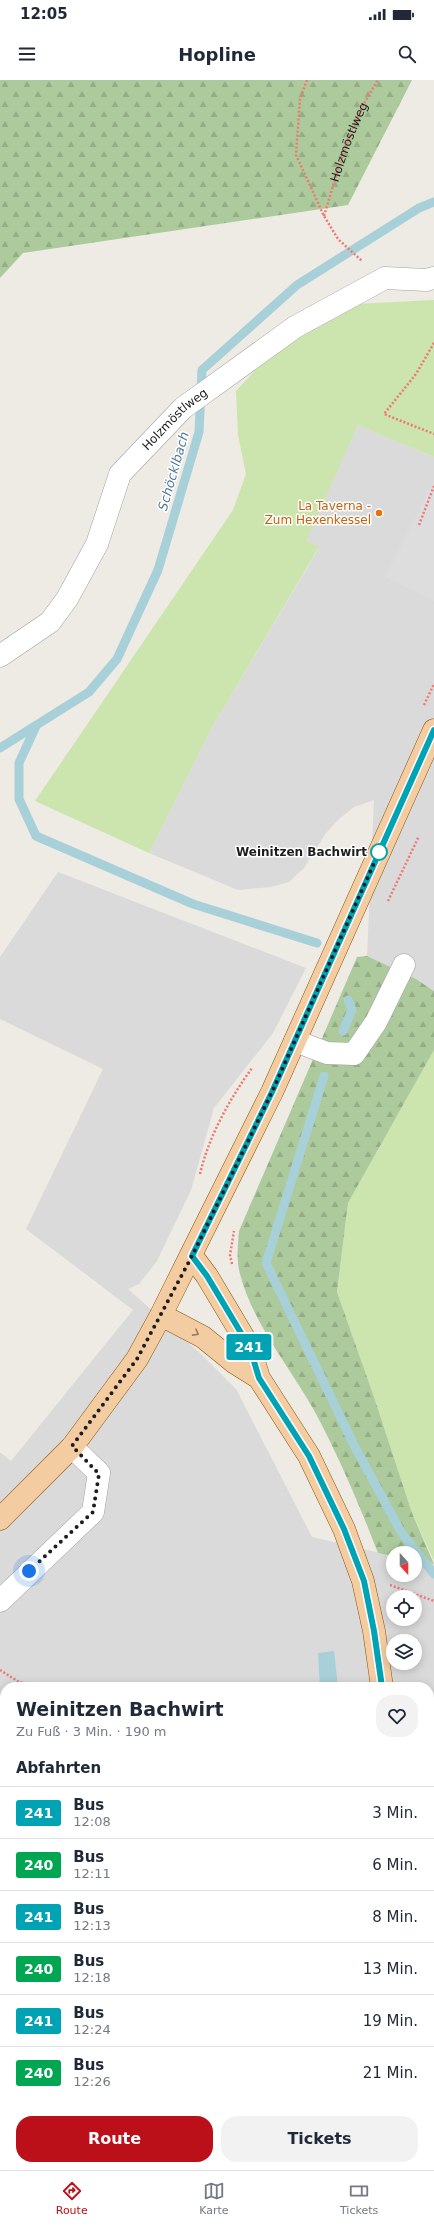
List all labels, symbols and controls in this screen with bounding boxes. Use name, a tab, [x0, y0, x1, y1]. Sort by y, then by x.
text: 12:05	[20, 5, 68, 23]
icon: menu	[16, 43, 38, 65]
icon: search	[396, 43, 418, 65]
text: Hopline	[178, 44, 256, 65]
street label: Holzmöstlweg	[328, 100, 371, 184]
street label: Holzmöstlweg	[139, 386, 210, 453]
water label: Schöcklbach	[155, 430, 192, 512]
place label: La Taverna - Zum Hexenkessel	[265, 499, 371, 527]
marker: La Taverna - Zum Hexenkessel	[374, 508, 384, 518]
marker: Weinitzen Bachwirt	[370, 843, 388, 861]
place label: Weinitzen Bachwirt	[236, 845, 367, 859]
one-way arrow	[192, 1329, 199, 1336]
line badge: 241	[226, 1334, 272, 1360]
text: 241	[234, 1339, 264, 1355]
north arrow	[386, 1546, 422, 1582]
map controls	[386, 1546, 422, 1670]
your location	[19, 1561, 39, 1581]
button: locate	[386, 1590, 422, 1626]
button: layers	[386, 1634, 422, 1670]
button: heart	[376, 1695, 418, 1737]
text: Weinitzen Bachwirt	[16, 1698, 224, 1720]
text: Zu Fuß · 3 Min. · 190 m	[16, 1724, 166, 1739]
text: Abfahrten	[16, 1759, 101, 1777]
text: Bus	[73, 1796, 104, 1814]
text: 3 Min.	[372, 1804, 418, 1822]
text: 241	[24, 1805, 53, 1821]
text: 12:08	[73, 1814, 111, 1829]
text: Bus	[73, 1848, 104, 1866]
text: 6 Min.	[372, 1856, 418, 1874]
text: 240	[24, 1857, 53, 1873]
text: 12:11	[73, 1866, 111, 1881]
text: Bus	[73, 1900, 104, 1918]
text: 8 Min.	[372, 1908, 418, 1926]
text: 241	[24, 1909, 53, 1925]
text: 12:13	[73, 1918, 111, 1933]
text: Bus	[73, 1952, 104, 1970]
text: 13 Min.	[363, 1960, 418, 1978]
text: 240	[24, 1961, 53, 1977]
text: 12:18	[73, 1970, 111, 1985]
text: Bus	[73, 2004, 104, 2022]
text: 19 Min.	[363, 2012, 418, 2030]
text: 241	[24, 2013, 53, 2029]
text: 12:24	[73, 2022, 111, 2037]
text: Bus	[73, 2056, 104, 2074]
text: 21 Min.	[363, 2064, 418, 2082]
text: 240	[24, 2065, 53, 2081]
text: 12:26	[73, 2074, 111, 2089]
button: Route	[16, 2116, 213, 2162]
button: Tickets	[221, 2116, 418, 2162]
tab: Route	[56, 2180, 88, 2217]
tab: Karte	[199, 2180, 229, 2217]
tab: Tickets	[340, 2180, 378, 2217]

